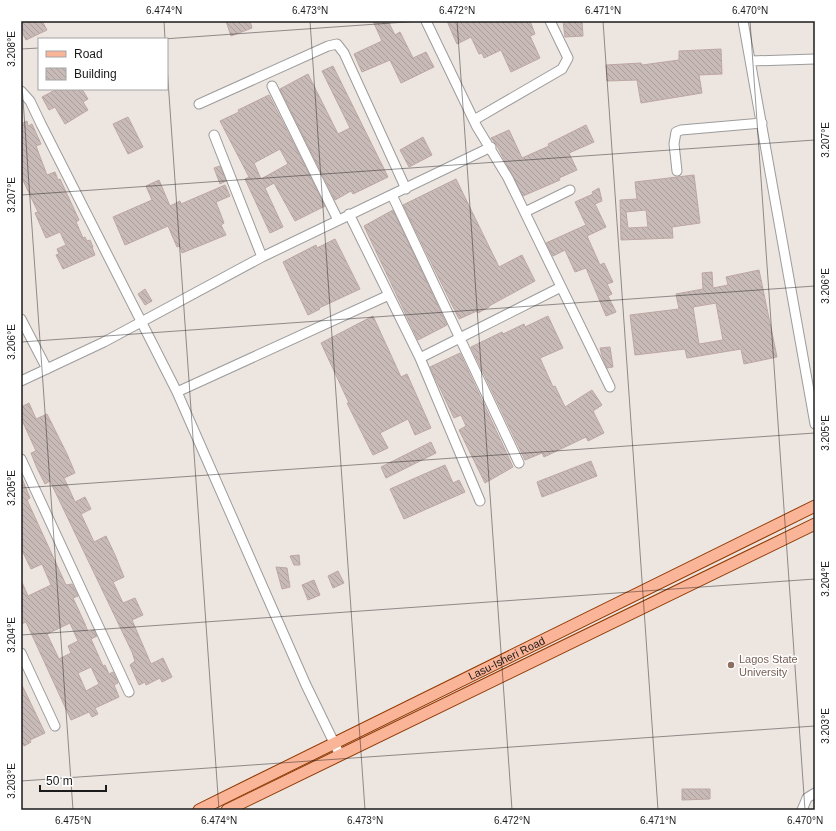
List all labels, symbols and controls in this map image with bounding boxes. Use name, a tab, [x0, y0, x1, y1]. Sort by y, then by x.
text: 6.474°N	[146, 5, 182, 16]
text: 6.473°N	[292, 5, 328, 16]
text: 6.472°N	[439, 5, 475, 16]
text: 6.471°N	[585, 5, 621, 16]
text: 6.470°N	[732, 5, 768, 16]
text: 3.208°E	[6, 31, 17, 67]
legend	[38, 38, 168, 90]
text: Road	[74, 47, 103, 61]
text: Building	[74, 67, 117, 81]
text: 3.207°E	[820, 122, 831, 158]
text: 3.207°E	[6, 177, 17, 213]
text: 3.206°E	[820, 268, 831, 304]
text: 3.206°E	[6, 324, 17, 360]
text: 3.205°E	[820, 415, 831, 451]
text: 3.205°E	[6, 470, 17, 506]
text: 3.204°E	[820, 561, 831, 597]
text: 3.204°E	[6, 617, 17, 653]
street label: Lasu-Isheri Road	[466, 634, 547, 682]
place label: Lagos State University	[739, 653, 798, 678]
marker: Lagos State University	[726, 660, 736, 670]
text: 3.203°E	[820, 708, 831, 744]
text: 3.203°E	[6, 763, 17, 799]
scale bar	[40, 767, 106, 793]
text: 50 m	[46, 774, 73, 788]
text: 6.475°N	[55, 815, 91, 826]
text: 6.474°N	[201, 815, 237, 826]
text: 6.473°N	[347, 815, 383, 826]
text: 6.472°N	[494, 815, 530, 826]
text: 6.471°N	[640, 815, 676, 826]
text: 6.470°N	[787, 815, 823, 826]

